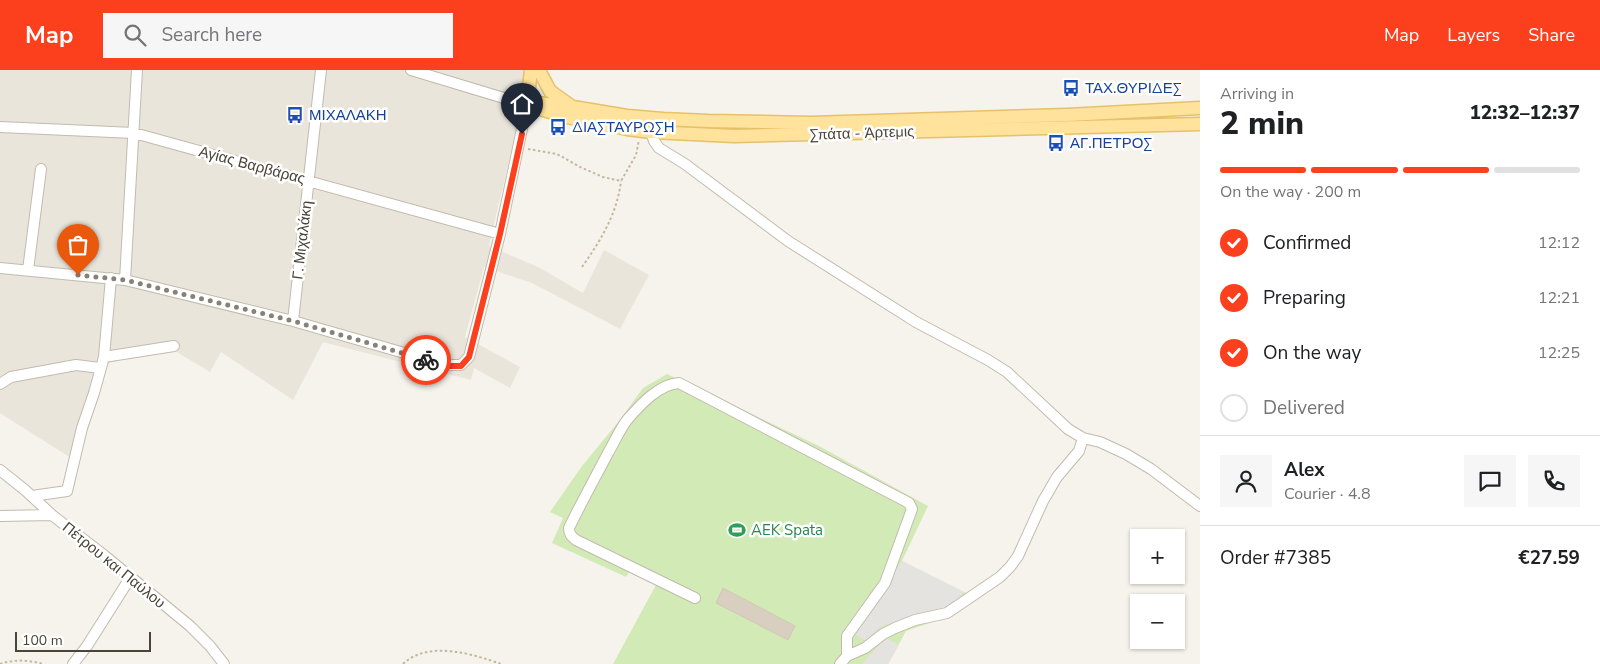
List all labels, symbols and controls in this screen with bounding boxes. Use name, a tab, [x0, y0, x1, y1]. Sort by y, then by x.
search box	[103, 13, 453, 58]
text: Map	[25, 19, 73, 51]
icon: search	[121, 21, 149, 49]
text: Search here	[161, 22, 262, 48]
text: Map	[1384, 23, 1419, 47]
text: Layers	[1447, 23, 1500, 47]
text: Share	[1528, 23, 1575, 47]
bus stop icon: ΤΑΧ.ΘΥΡΙΔΕΣ	[1061, 78, 1081, 98]
place label: ΤΑΧ.ΘΥΡΙΔΕΣ	[1085, 78, 1182, 98]
pin	[501, 83, 543, 134]
text: Arriving in	[1220, 83, 1294, 105]
icon: home	[508, 90, 536, 118]
text: 12:32–12:37	[1469, 100, 1580, 126]
text: 2 min	[1220, 102, 1304, 145]
bus stop icon: ΜΙΧΑΛΑΚΗ	[285, 105, 305, 125]
place label: ΜΙΧΑΛΑΚΗ	[309, 105, 387, 125]
bus stop icon: ΔΙΑΣΤΑΥΡΩΣΗ	[548, 117, 568, 137]
place label: ΔΙΑΣΤΑΥΡΩΣΗ	[572, 117, 675, 137]
street label: Σπάτα - Άρτεμις	[809, 121, 915, 145]
bus stop icon: ΑΓ.ΠΕΤΡΟΣ	[1046, 133, 1066, 153]
place label: ΑΓ.ΠΕΤΡΟΣ	[1070, 133, 1152, 153]
street label: Αγίας Βαρβάρας	[197, 141, 307, 189]
text: On the way · 200 m	[1220, 181, 1361, 203]
street label: Γ. Μιχαλάκη	[287, 199, 317, 281]
pin	[57, 224, 99, 275]
icon: check	[1220, 229, 1248, 257]
text: Confirmed	[1263, 230, 1351, 256]
icon: bag	[64, 231, 92, 259]
text: 12:12	[1538, 232, 1580, 254]
icon: check	[1220, 284, 1248, 312]
text: Preparing	[1263, 285, 1346, 311]
text: 12:21	[1538, 287, 1580, 309]
courier	[401, 335, 451, 385]
icon: check	[1220, 339, 1248, 367]
text: On the way	[1263, 340, 1361, 366]
text: 12:25	[1538, 342, 1580, 364]
icon: bike	[412, 346, 440, 374]
text: Delivered	[1263, 395, 1345, 421]
button: person	[1220, 455, 1272, 507]
button: chat	[1464, 455, 1516, 507]
button: phone	[1528, 455, 1580, 507]
text: Alex	[1284, 457, 1325, 483]
text: Courier · 4.8	[1284, 483, 1370, 505]
street label: Πέτρου και Παύλου	[58, 517, 170, 613]
sports icon: AEK Spata	[727, 520, 747, 540]
place label: AEK Spata	[751, 520, 823, 540]
map controls	[1130, 529, 1185, 649]
button: +	[1130, 529, 1185, 584]
text: Order #7385	[1220, 545, 1331, 571]
text: €27.59	[1518, 545, 1580, 571]
button: −	[1130, 594, 1185, 649]
scale bar	[15, 629, 151, 652]
text: 100 m	[22, 631, 63, 650]

